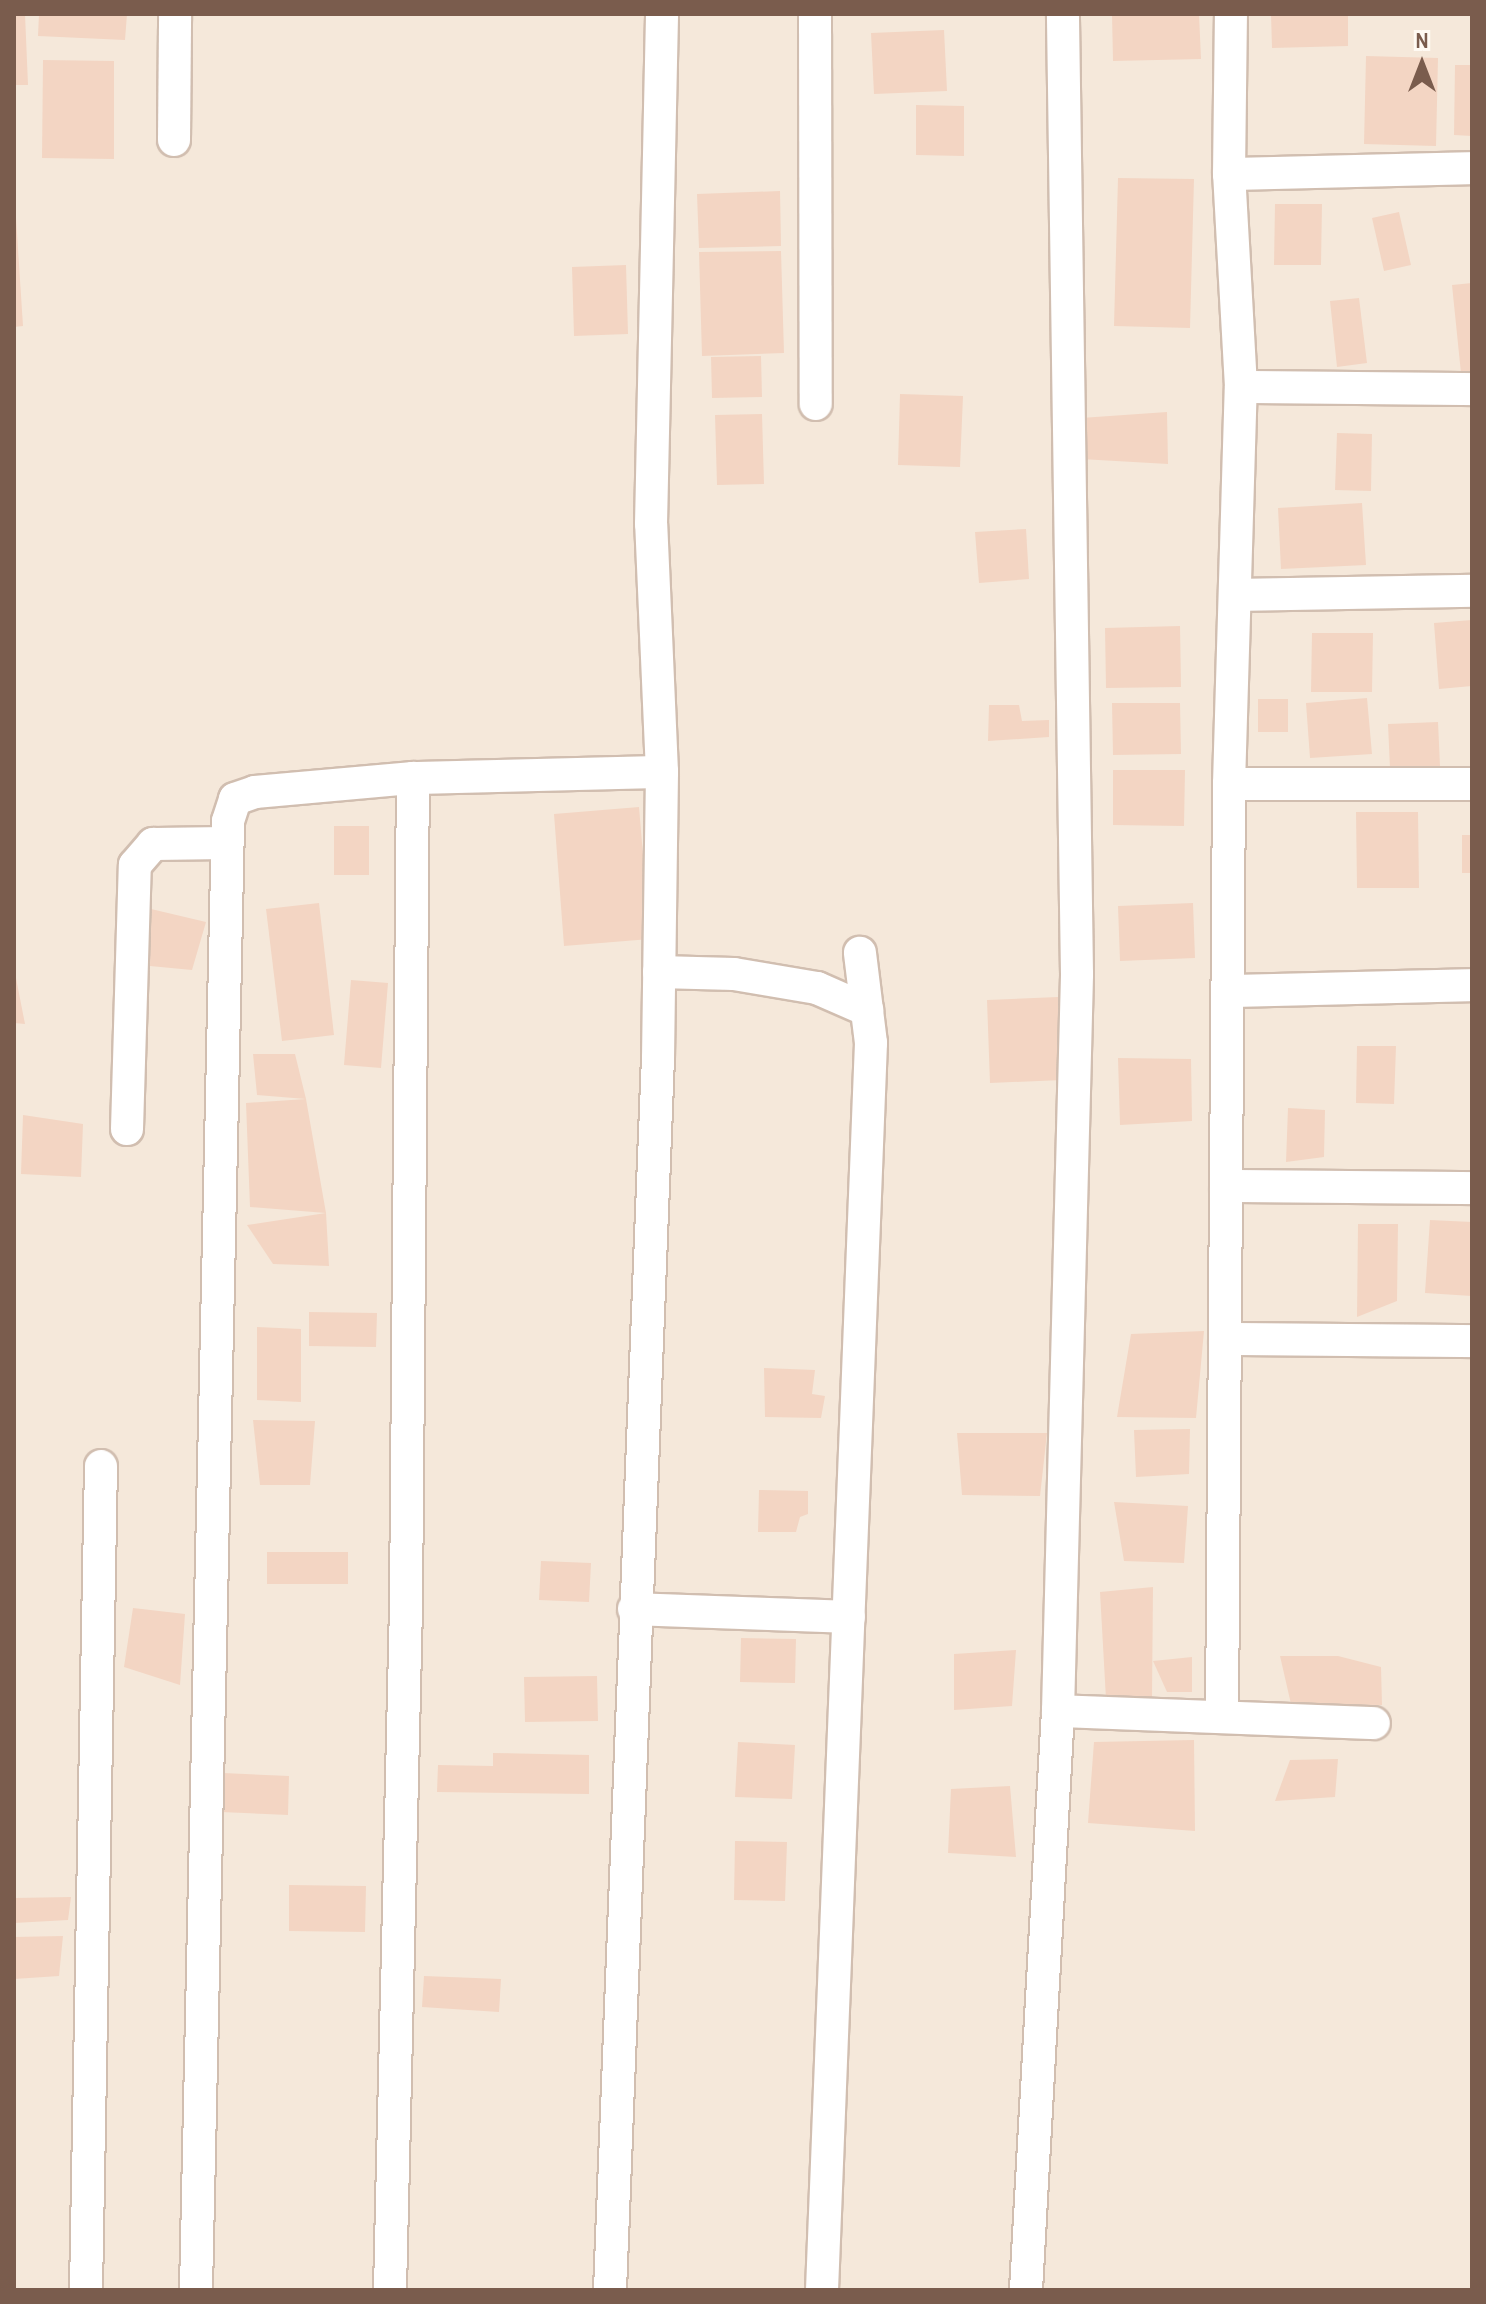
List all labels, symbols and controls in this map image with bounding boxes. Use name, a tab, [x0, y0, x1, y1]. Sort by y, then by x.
north arrow	[1382, 24, 1462, 104]
text: N	[1415, 25, 1429, 55]

